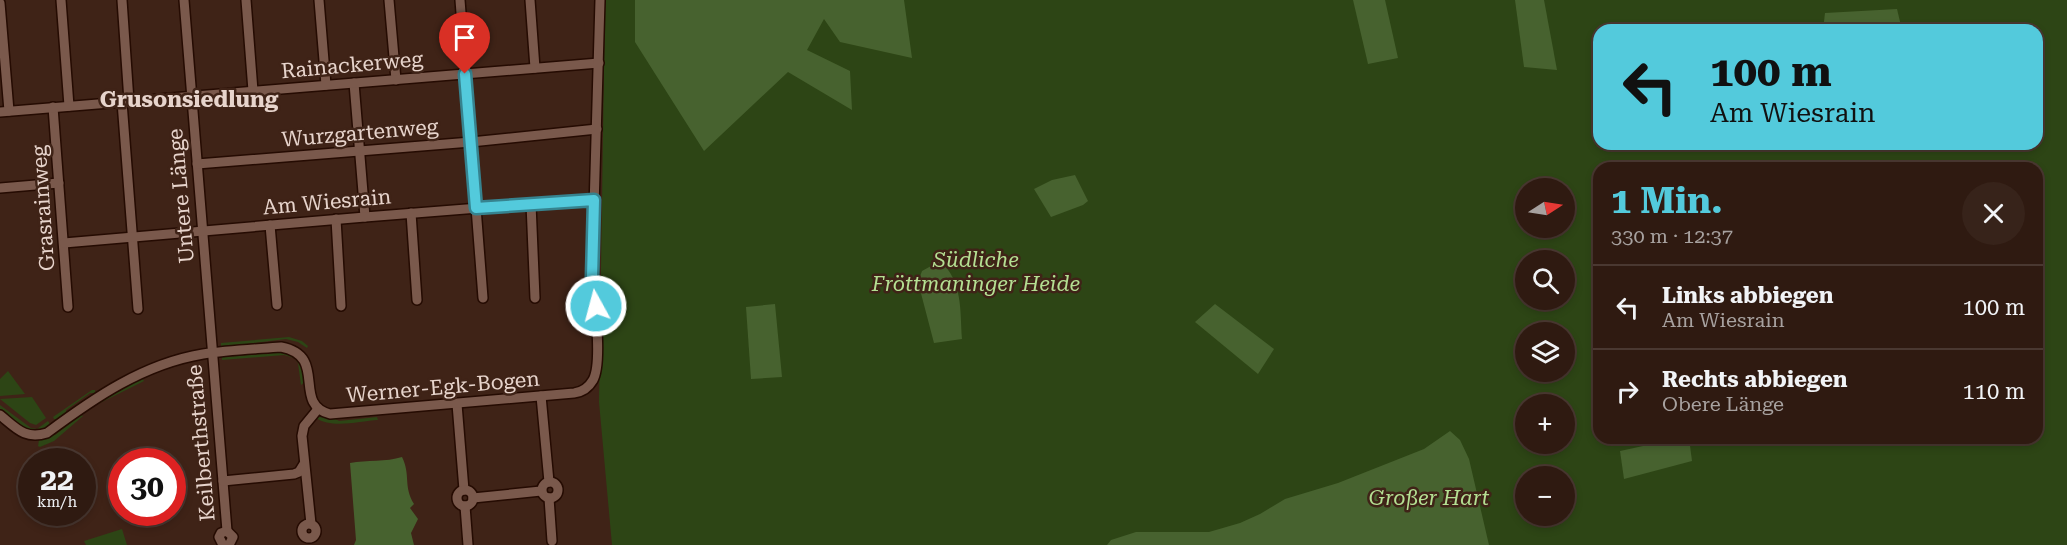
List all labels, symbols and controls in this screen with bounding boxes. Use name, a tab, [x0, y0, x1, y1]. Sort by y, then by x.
pin	[439, 12, 490, 74]
icon: arrive	[448, 21, 481, 54]
street label: Rainackerweg	[280, 47, 424, 83]
text: 100 m	[1710, 47, 1832, 96]
icon: left	[1611, 48, 1689, 126]
district label: Grusonsiedlung	[100, 87, 279, 112]
text: Am Wiesrain	[1710, 97, 1875, 129]
street label: Wurzgartenweg	[281, 114, 439, 152]
street label: Untere Länge	[163, 127, 199, 265]
street label: Grasrainweg	[27, 144, 59, 272]
north arrow	[1515, 178, 1575, 238]
map controls	[1515, 178, 1575, 526]
text: 1 Min.	[1611, 180, 1722, 222]
button: close	[1962, 182, 2025, 245]
street label: Am Wiesrain	[262, 184, 393, 220]
text: 330 m · 12:37	[1611, 224, 1733, 248]
park label: Südliche Fröttmaninger Heide	[871, 248, 1080, 296]
button: search	[1515, 250, 1575, 310]
position arrow	[564, 274, 628, 338]
text: Links abbiegen	[1662, 283, 1833, 308]
icon: left	[1611, 291, 1644, 324]
text: 100 m	[1962, 295, 2025, 320]
text: Am Wiesrain	[1662, 308, 1785, 332]
button: layers	[1515, 322, 1575, 382]
street label: Keilberthstraße	[182, 364, 220, 522]
street label: Werner-Egk-Bogen	[345, 367, 541, 407]
text: Rechts abbiegen	[1662, 367, 1848, 392]
icon: right	[1611, 375, 1644, 408]
text: 110 m	[1962, 379, 2025, 404]
text: Obere Länge	[1662, 392, 1784, 416]
button: +	[1515, 394, 1575, 454]
speed limit sign: 30	[108, 448, 186, 526]
text: 22	[40, 462, 74, 497]
button: −	[1515, 466, 1575, 526]
park label: Großer Hart	[1369, 486, 1490, 510]
text: km/h	[37, 493, 77, 511]

